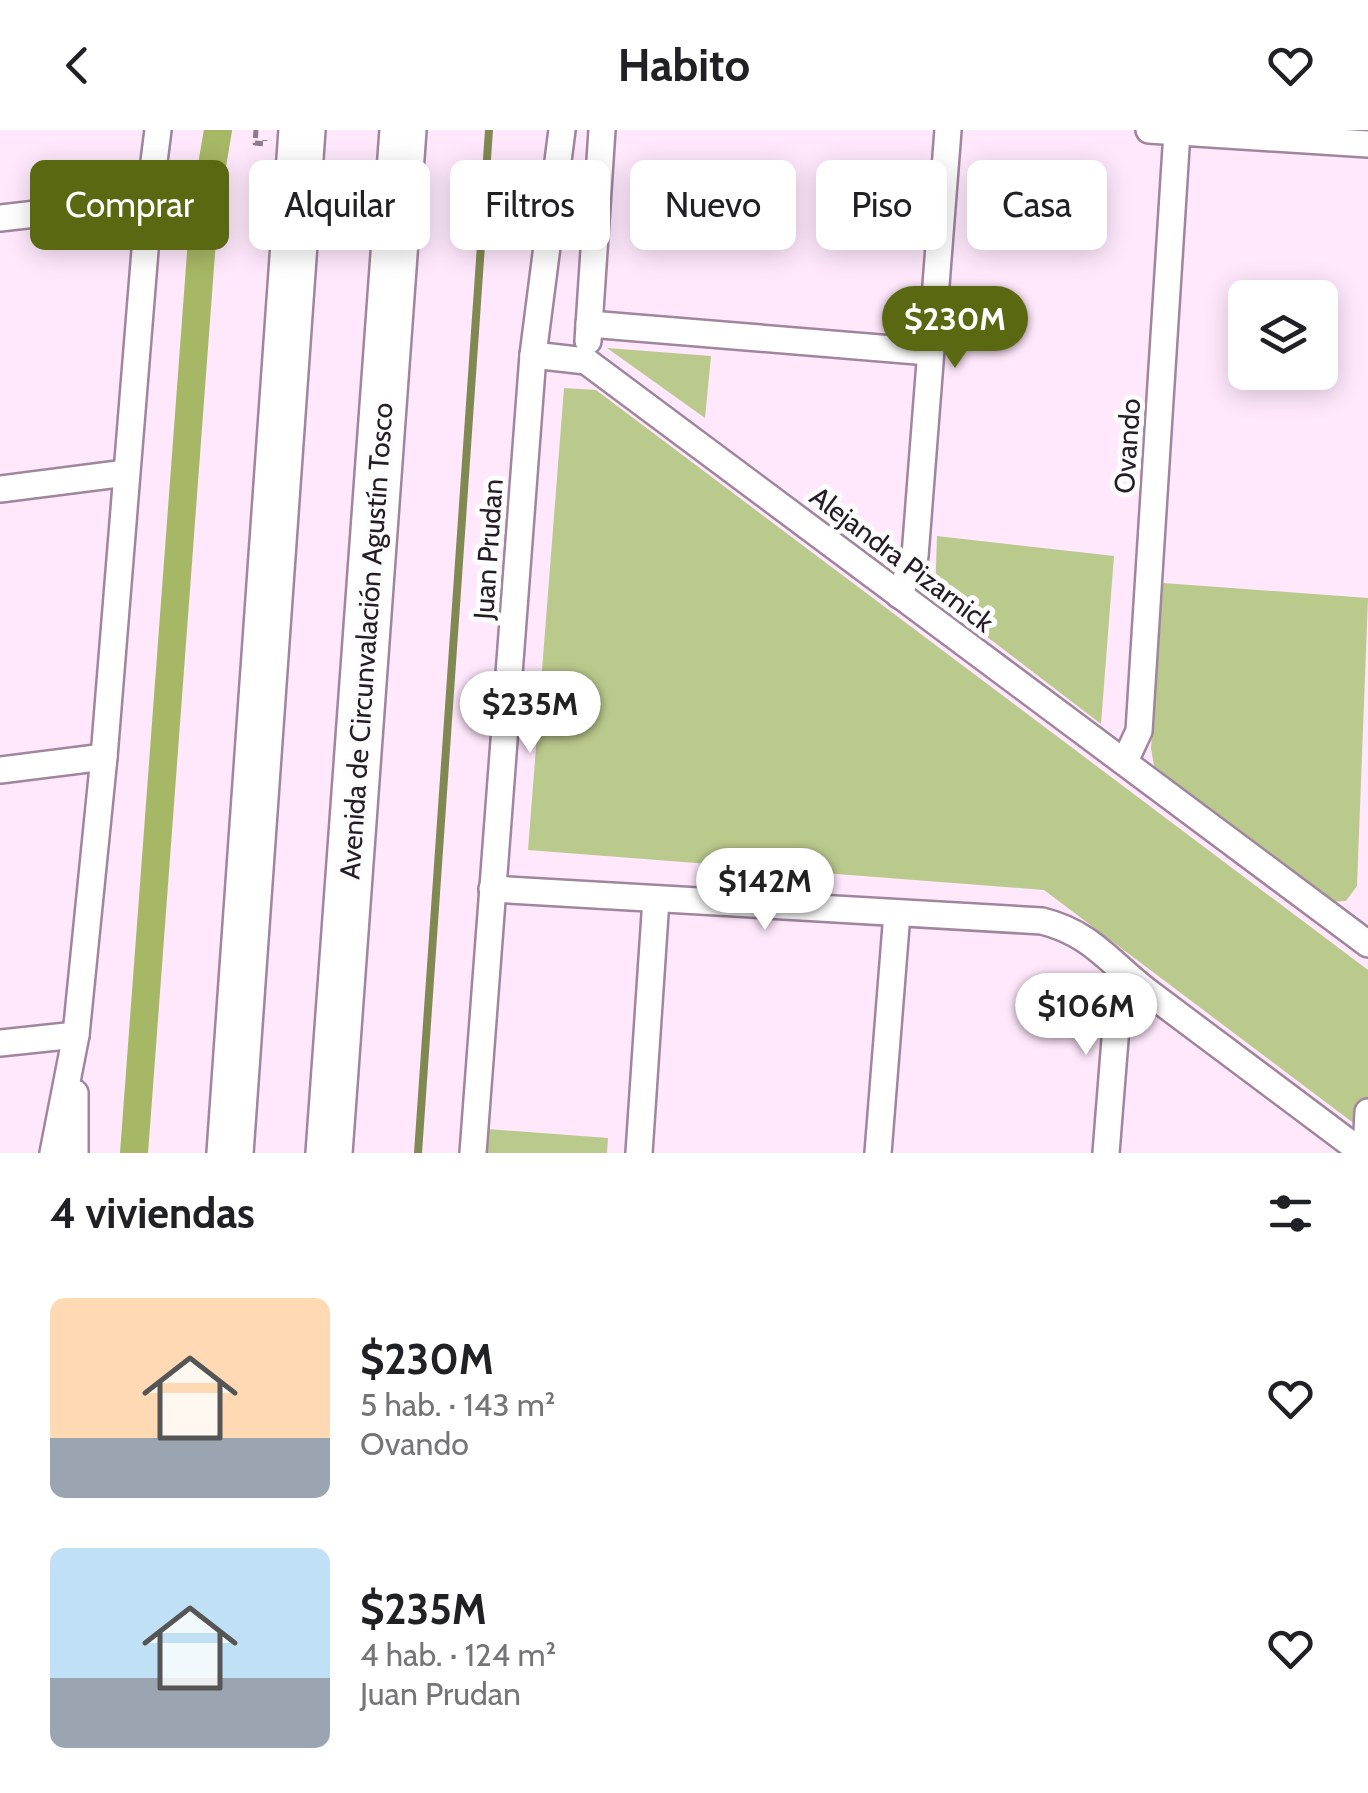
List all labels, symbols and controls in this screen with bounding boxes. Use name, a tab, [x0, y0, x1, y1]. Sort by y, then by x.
icon: back	[50, 38, 105, 93]
text: Habito	[618, 38, 750, 92]
icon: heart	[1263, 38, 1318, 93]
chip: Comprar	[30, 160, 229, 250]
chip: Alquilar	[249, 160, 430, 250]
chip: Filtros	[450, 160, 610, 250]
chip: Nuevo	[630, 160, 796, 250]
chip: Piso	[816, 160, 947, 250]
chip: Casa	[967, 160, 1107, 250]
map controls	[1228, 280, 1338, 390]
button: layers	[1228, 280, 1338, 390]
pin: $230M	[885, 286, 1025, 371]
text: $230M	[904, 299, 1006, 338]
street label: Ovando	[1107, 397, 1147, 495]
street label: Avenida de Circunvalación Agustín Tosco	[332, 402, 400, 880]
street label: Juan Prudan	[466, 478, 510, 621]
street label: Alejandra Pizarnick	[804, 479, 1001, 639]
pin: $235M	[460, 671, 600, 756]
text: $235M	[482, 684, 578, 723]
pin: $142M	[695, 848, 835, 933]
text: $142M	[718, 861, 812, 900]
pin: $106M	[1016, 973, 1156, 1058]
text: $106M	[1037, 986, 1135, 1025]
icon: filters	[1263, 1186, 1318, 1241]
text: 4 viviendas	[50, 1187, 255, 1239]
text: $230M	[360, 1333, 494, 1385]
icon: home	[130, 1338, 250, 1458]
icon: heart	[1263, 1371, 1318, 1426]
text: 5 hab. · 143 m²	[360, 1385, 556, 1424]
text: Ovando	[360, 1424, 469, 1463]
text: $235M	[360, 1583, 487, 1635]
icon: home	[130, 1588, 250, 1708]
icon: heart	[1263, 1621, 1318, 1676]
text: 4 hab. · 124 m²	[360, 1635, 556, 1674]
text: Juan Prudan	[360, 1674, 521, 1713]

